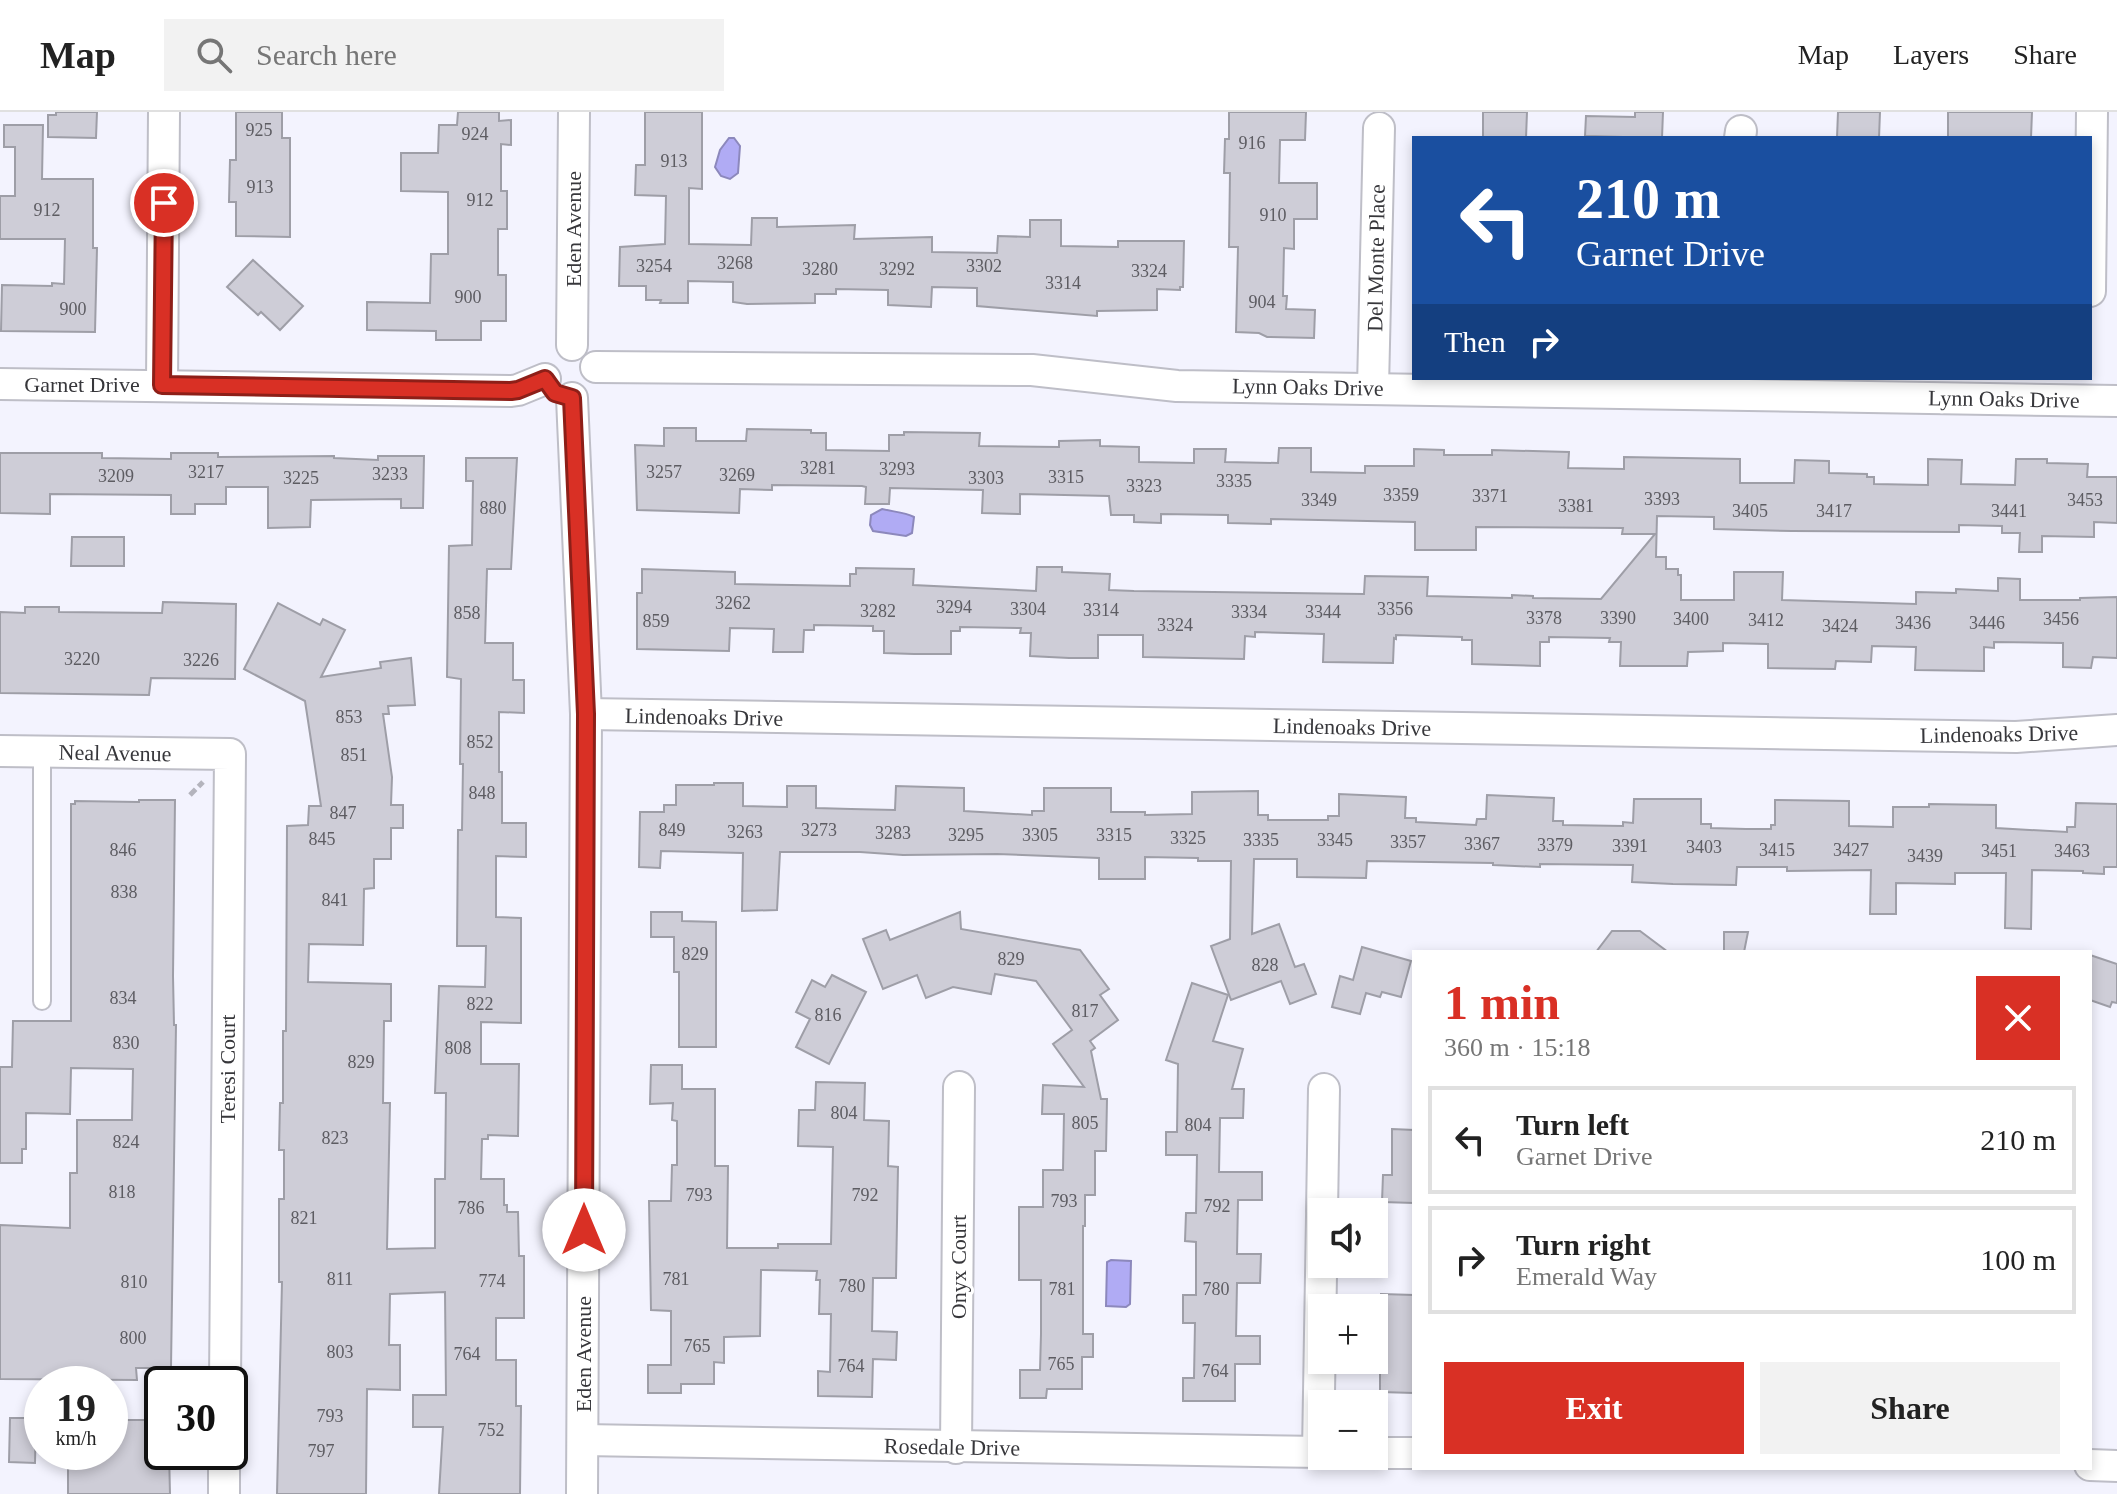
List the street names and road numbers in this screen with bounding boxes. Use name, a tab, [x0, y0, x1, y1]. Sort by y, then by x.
street label: Eden Avenue	[561, 171, 586, 287]
street label: Del Monte Place	[1362, 184, 1390, 332]
street label: Garnet Drive	[24, 372, 140, 397]
street label: Lynn Oaks Drive	[1232, 373, 1384, 401]
street label: Lynn Oaks Drive	[1928, 385, 2080, 413]
street label: Lindenoaks Drive	[625, 703, 783, 731]
street label: Lindenoaks Drive	[1273, 713, 1431, 741]
street label: Lindenoaks Drive	[1920, 720, 2078, 748]
street label: Neal Avenue	[58, 740, 172, 766]
street label: Teresi Court	[215, 1014, 240, 1124]
street label: Onyx Court	[946, 1215, 971, 1319]
street label: Eden Avenue	[571, 1296, 596, 1412]
street label: Rosedale Drive	[884, 1433, 1020, 1461]

